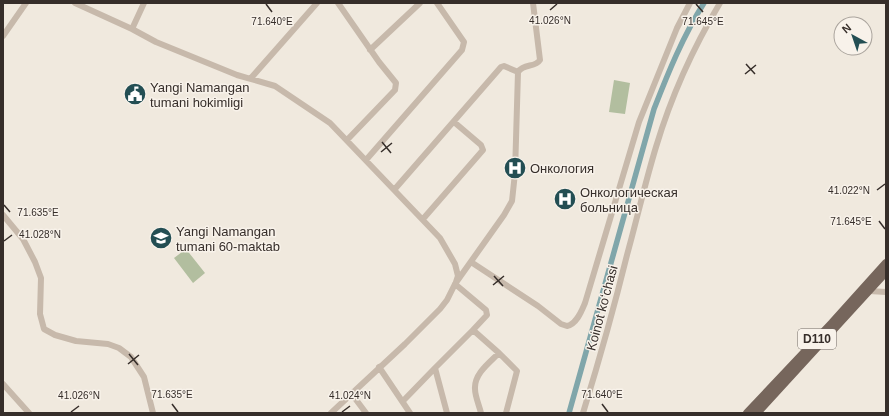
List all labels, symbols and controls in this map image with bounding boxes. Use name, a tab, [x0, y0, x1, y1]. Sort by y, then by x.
text: 41.026°N	[529, 15, 571, 26]
text: 71.640°E	[251, 16, 293, 27]
text: 71.645°E	[682, 16, 724, 27]
north arrow	[833, 16, 873, 56]
text: N	[840, 21, 854, 35]
place label: Yangi Namangan tumani hokimligi	[150, 80, 250, 110]
public building icon: Yangi Namangan tumani hokimligi	[122, 81, 148, 107]
hospital icon: Онкология	[502, 155, 528, 181]
place label: Онкология	[530, 161, 594, 176]
place label: Онкологическая больница	[580, 185, 678, 215]
text: 41.022°N	[828, 185, 870, 196]
hospital icon: Онкологическая больница	[552, 186, 578, 212]
text: 71.635°E	[17, 207, 59, 218]
text: 71.645°E	[830, 216, 872, 227]
place label: Yangi Namangan tumani 60-maktab	[176, 224, 280, 254]
school or university icon: Yangi Namangan tumani 60-maktab	[148, 225, 174, 251]
text: 41.028°N	[19, 229, 61, 240]
street label: Koinot koʻchasi	[583, 264, 621, 352]
road number: D110	[798, 329, 836, 349]
text: 71.635°E	[151, 389, 193, 400]
text: 71.640°E	[581, 389, 623, 400]
text: 41.026°N	[58, 390, 100, 401]
text: 41.024°N	[329, 390, 371, 401]

